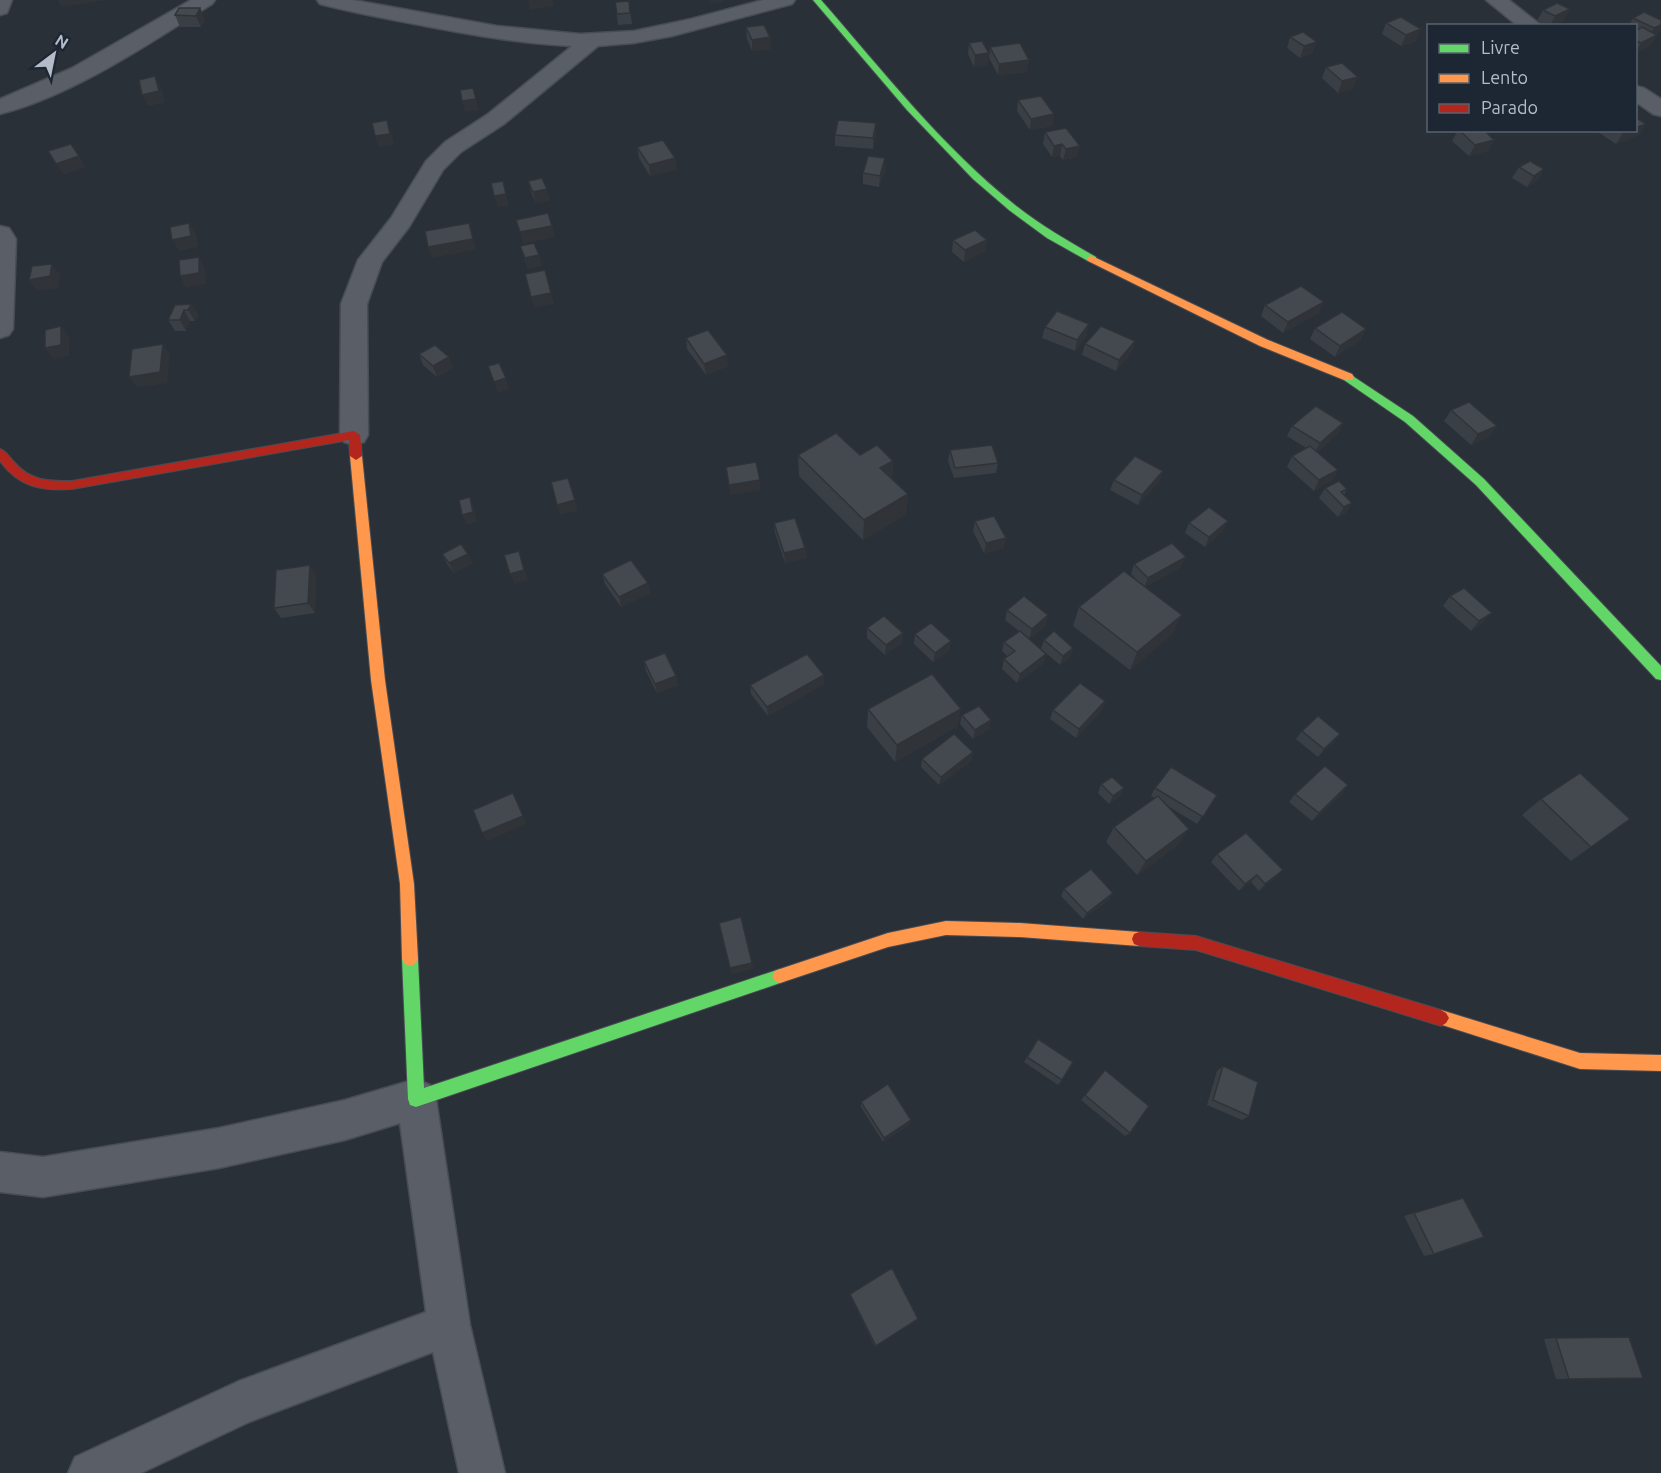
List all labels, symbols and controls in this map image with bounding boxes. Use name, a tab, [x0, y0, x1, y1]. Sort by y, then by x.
north arrow	[24, 24, 84, 84]
legend	[1427, 24, 1637, 132]
text: N	[52, 30, 72, 52]
text: Livre	[1481, 37, 1520, 57]
text: Lento	[1481, 67, 1528, 87]
text: Parado	[1481, 97, 1538, 117]

